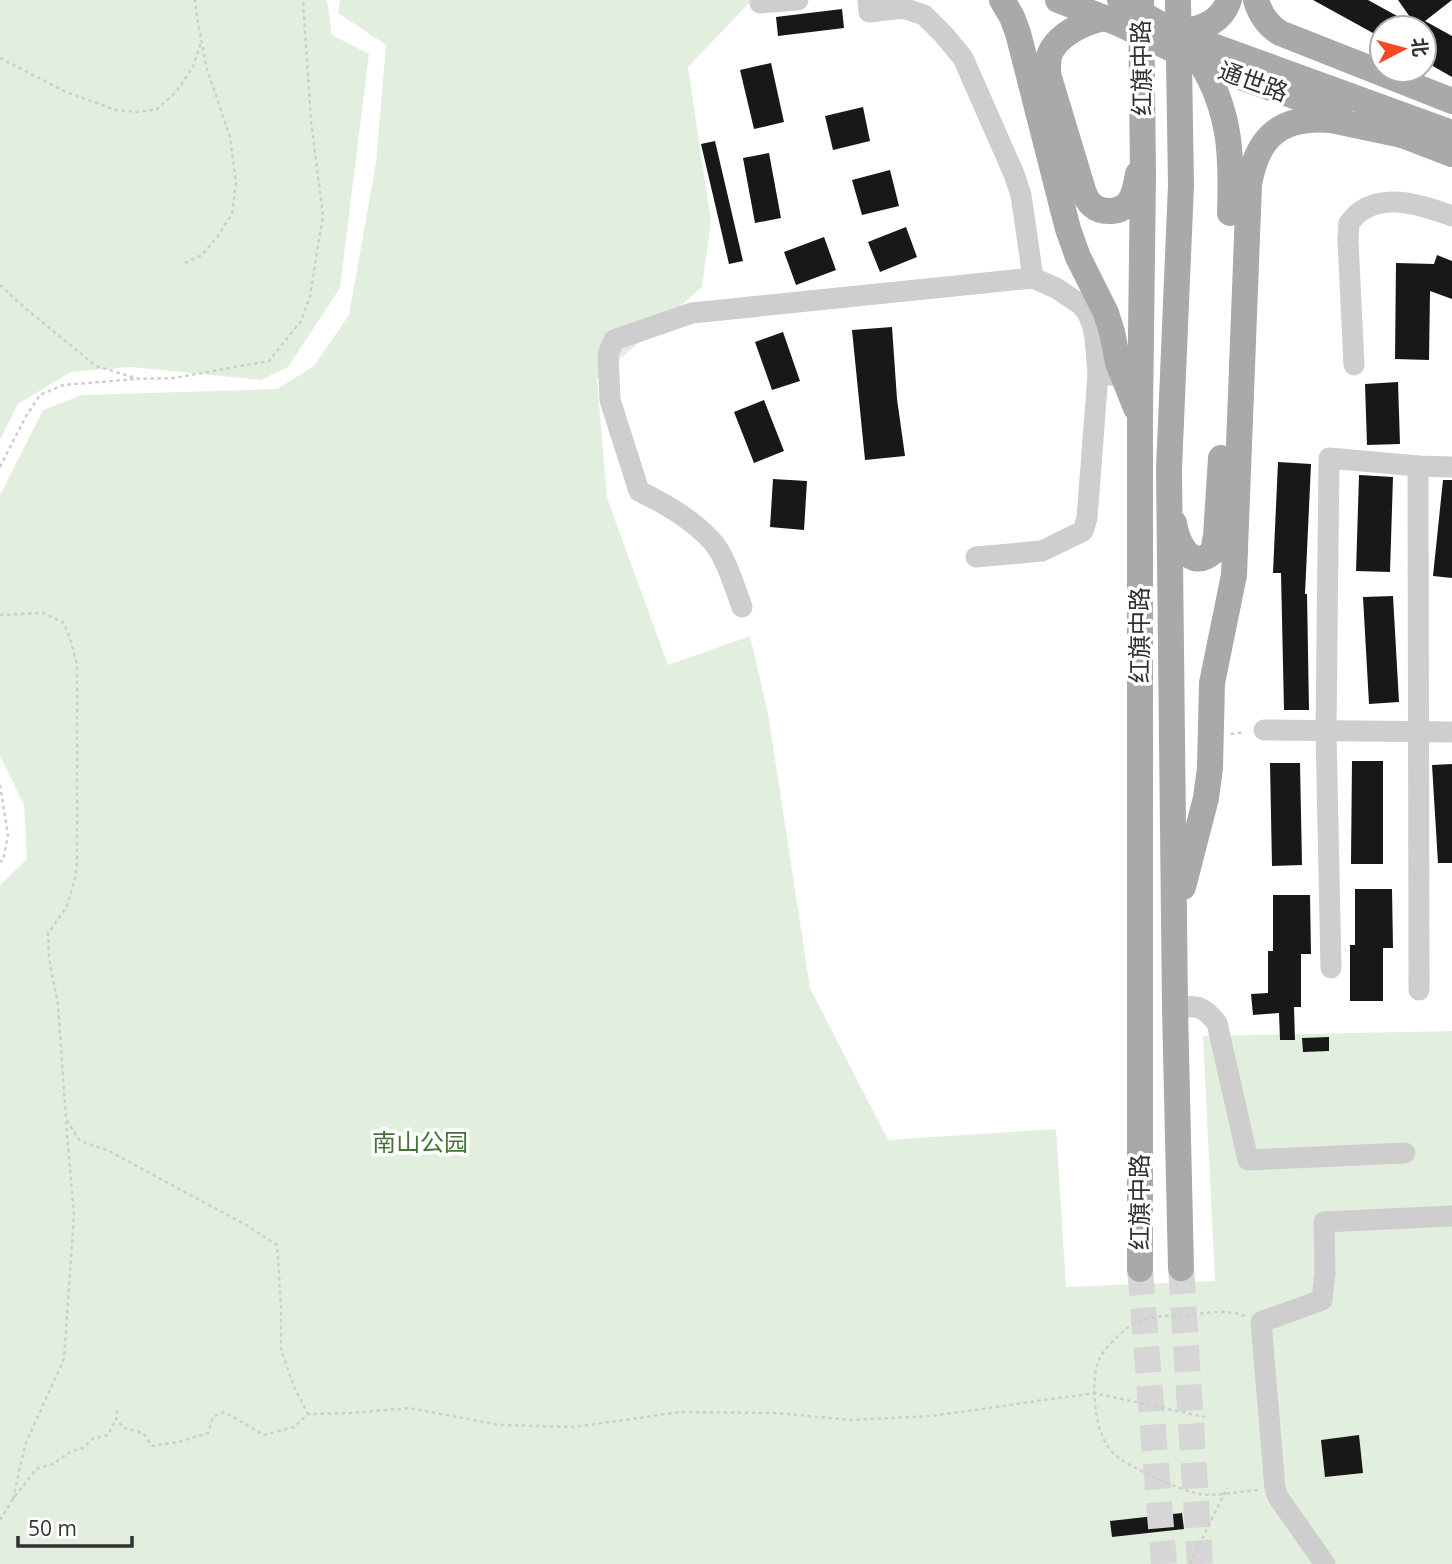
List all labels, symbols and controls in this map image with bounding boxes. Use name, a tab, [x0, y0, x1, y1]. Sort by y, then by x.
north arrow	[1368, 14, 1438, 84]
street label: 红旗中路	[1123, 20, 1158, 116]
text: 北	[1406, 36, 1434, 58]
street label: 通世路	[1214, 53, 1293, 108]
street label: 红旗中路	[1122, 587, 1155, 683]
park label: 南山公园	[372, 1125, 468, 1158]
street label: 红旗中路	[1122, 1154, 1155, 1250]
scale bar	[18, 1504, 131, 1548]
text: 50 m	[28, 1514, 77, 1542]

